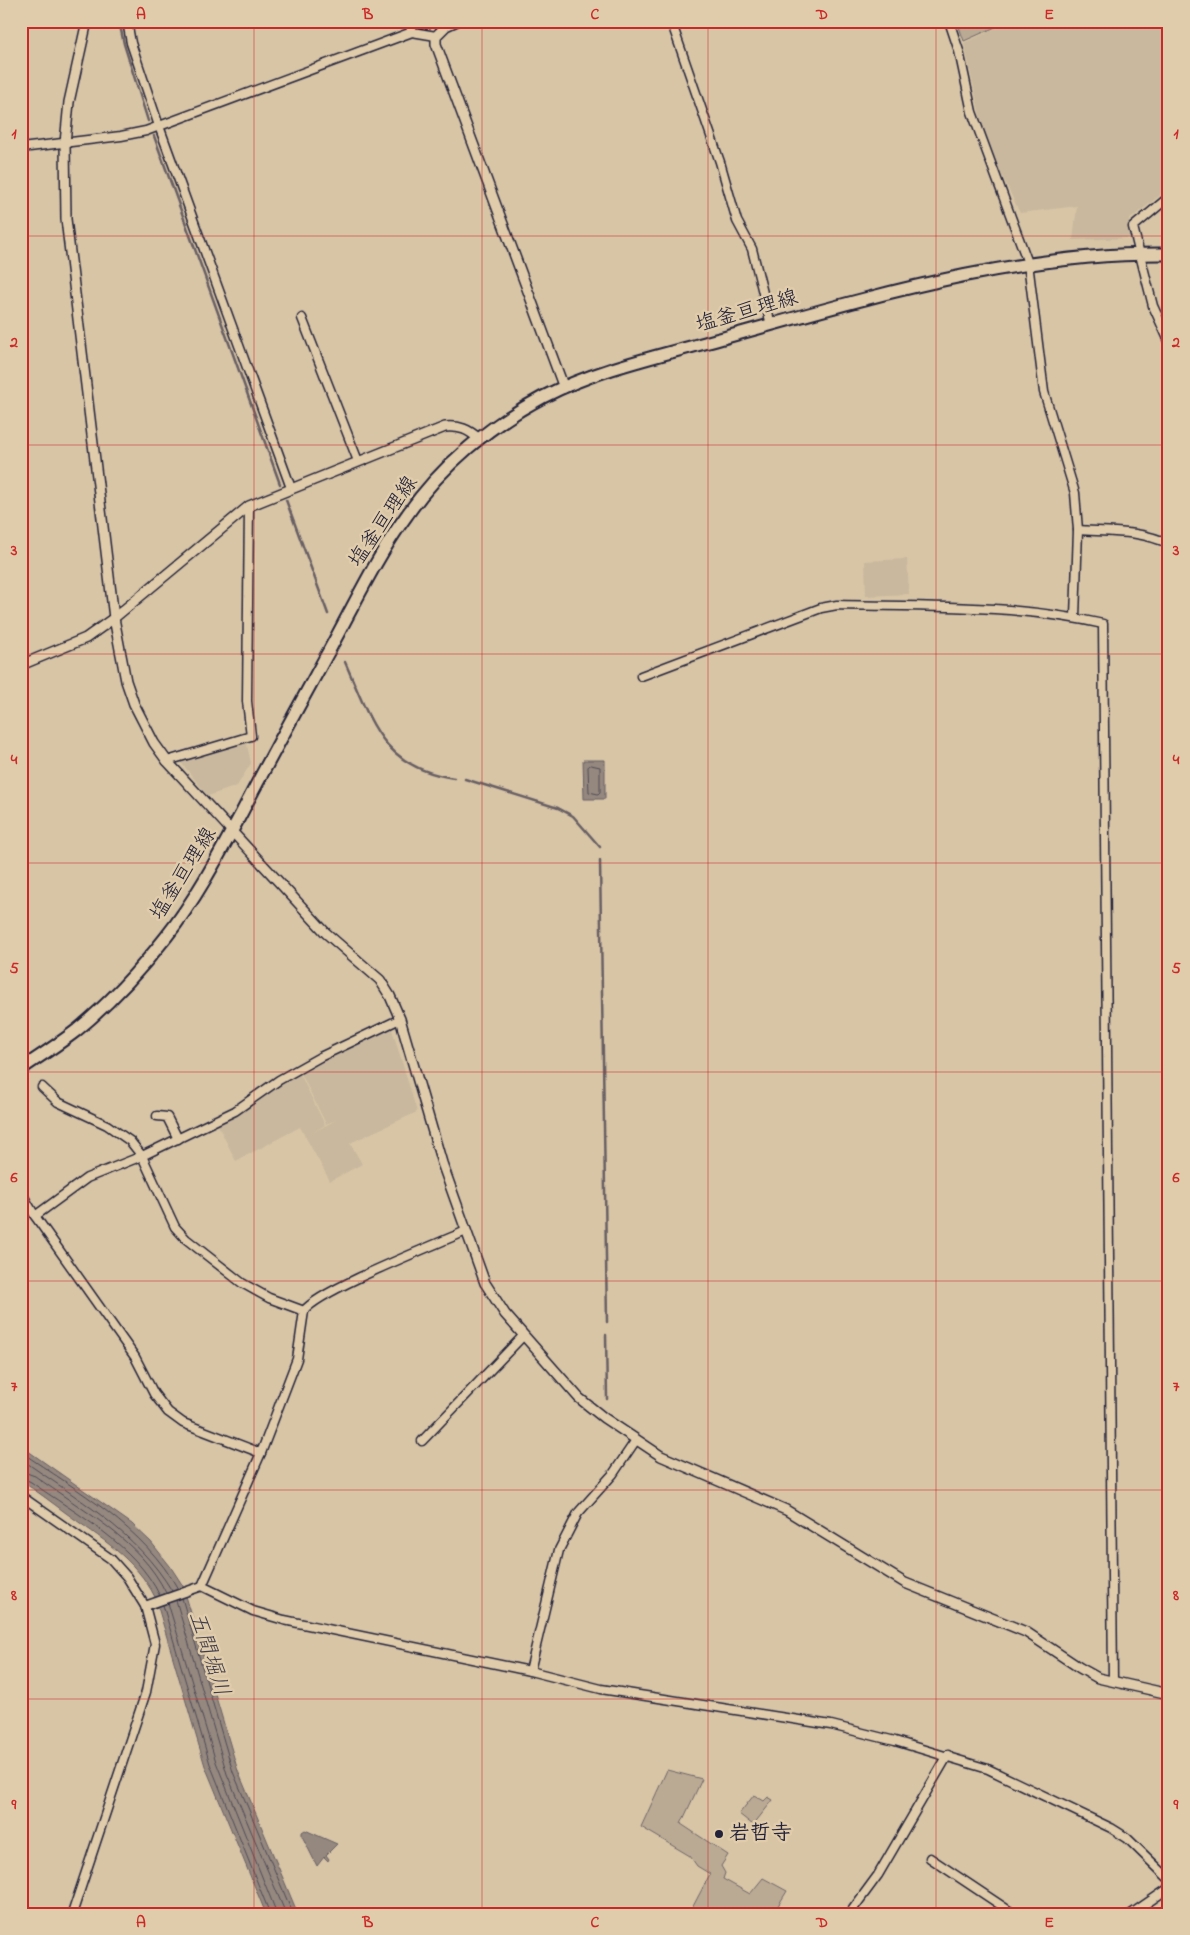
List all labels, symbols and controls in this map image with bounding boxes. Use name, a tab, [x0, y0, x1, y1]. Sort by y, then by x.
text: A	[136, 3, 146, 27]
text: B	[362, 3, 374, 27]
text: C	[591, 3, 600, 27]
text: D	[815, 3, 828, 27]
text: E	[1044, 3, 1054, 27]
text: 1	[11, 122, 17, 146]
text: 1	[1173, 122, 1179, 146]
street label: 塩釜亘理線	[692, 283, 802, 341]
text: 2	[9, 331, 18, 355]
text: 2	[1171, 331, 1180, 355]
street label: 塩釜亘理線	[342, 470, 426, 574]
text: 3	[10, 539, 18, 563]
text: 3	[1172, 539, 1180, 563]
text: 4	[10, 748, 18, 772]
text: 4	[1172, 748, 1180, 772]
street label: 塩釜亘理線	[143, 822, 225, 926]
text: 5	[9, 957, 19, 981]
text: 5	[1171, 957, 1181, 981]
text: 6	[9, 1166, 18, 1190]
text: 6	[1171, 1166, 1180, 1190]
text: 7	[11, 1375, 18, 1399]
text: 7	[1173, 1375, 1180, 1399]
text: 8	[10, 1584, 17, 1608]
text: 8	[1172, 1584, 1179, 1608]
water label: 五間堀川	[179, 1607, 237, 1701]
text: 9	[11, 1793, 17, 1817]
text: 9	[1173, 1793, 1179, 1817]
place label: 岩哲寺	[729, 1819, 792, 1849]
marker: 岩哲寺	[713, 1828, 725, 1840]
text: A	[136, 1911, 146, 1935]
text: B	[362, 1911, 374, 1935]
text: C	[591, 1911, 600, 1935]
text: D	[815, 1911, 828, 1935]
text: E	[1044, 1911, 1054, 1935]

